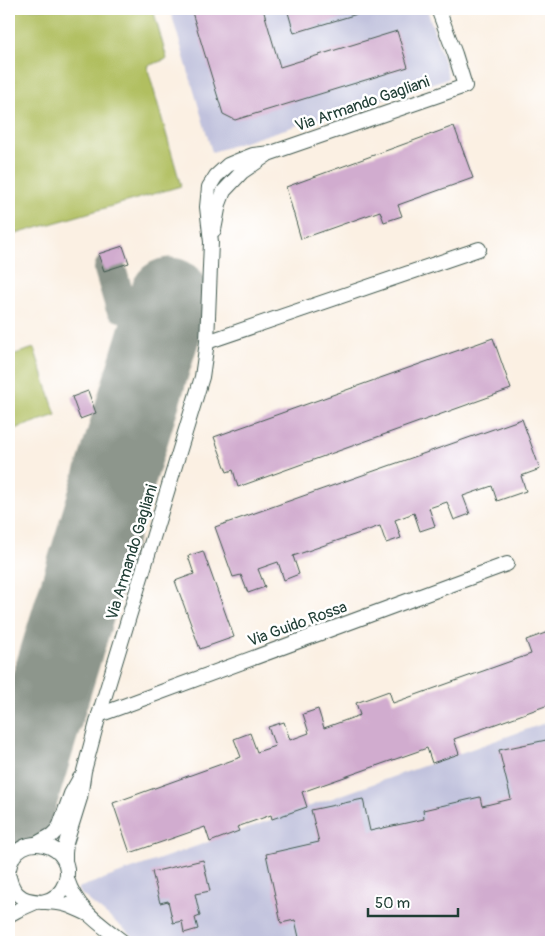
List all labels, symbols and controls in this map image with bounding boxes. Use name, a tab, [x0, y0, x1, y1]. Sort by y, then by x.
street label: Via Armando Gagliani	[292, 72, 432, 136]
street label: Via Armando Gagliani	[102, 482, 162, 623]
street label: Via Guido Rossa	[245, 597, 350, 651]
scale bar	[368, 886, 458, 918]
text: 50 m	[375, 894, 410, 913]

